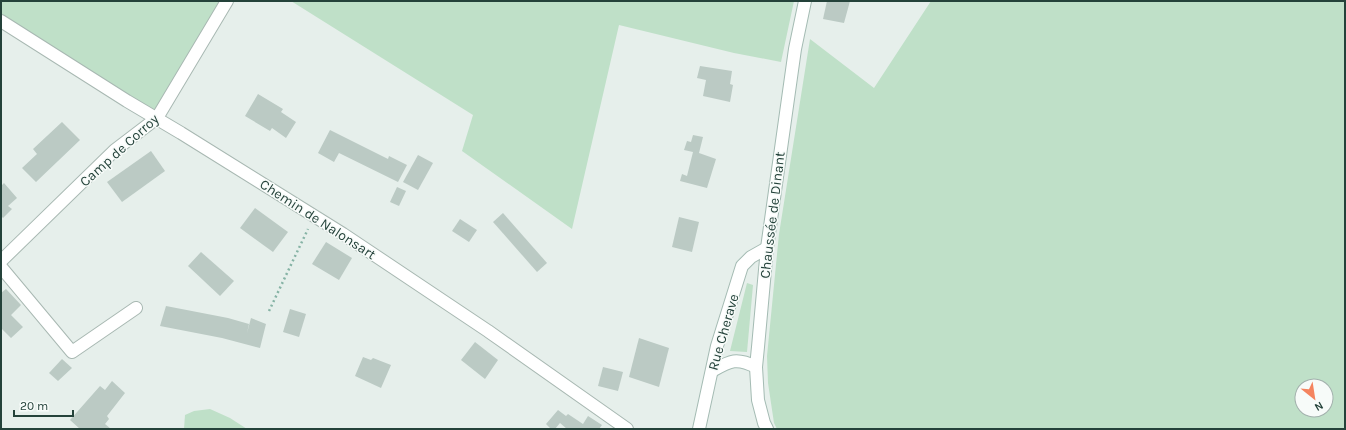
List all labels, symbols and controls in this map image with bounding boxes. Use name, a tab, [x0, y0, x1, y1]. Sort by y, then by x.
street label: Camp de Corroy	[76, 110, 163, 190]
street label: Chaussée de Dinant	[756, 151, 789, 279]
street label: Chemin de Nalonsart	[257, 176, 379, 263]
street label: Rue Cherave	[704, 292, 743, 372]
north arrow	[1294, 378, 1334, 418]
scale bar	[14, 392, 73, 418]
text: 20 m	[20, 399, 48, 413]
text: N	[1312, 399, 1325, 414]

